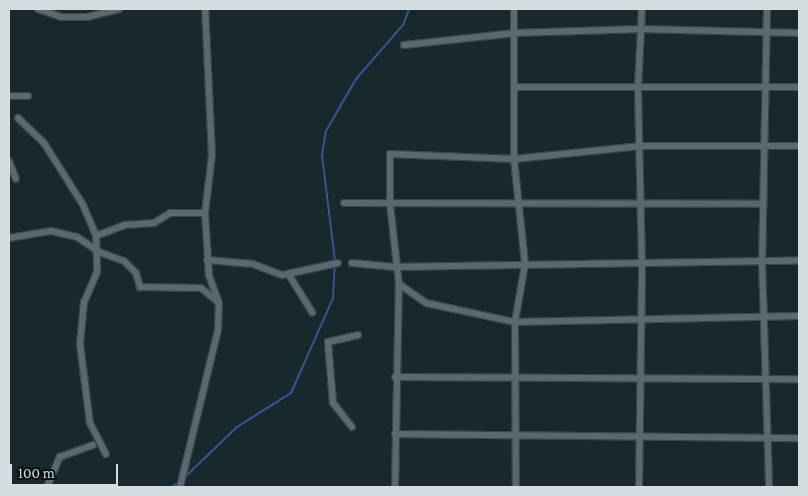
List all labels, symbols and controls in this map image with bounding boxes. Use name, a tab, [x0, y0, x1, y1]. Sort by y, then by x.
scale bar	[12, 454, 120, 486]
text: 100 m	[18, 465, 55, 481]

